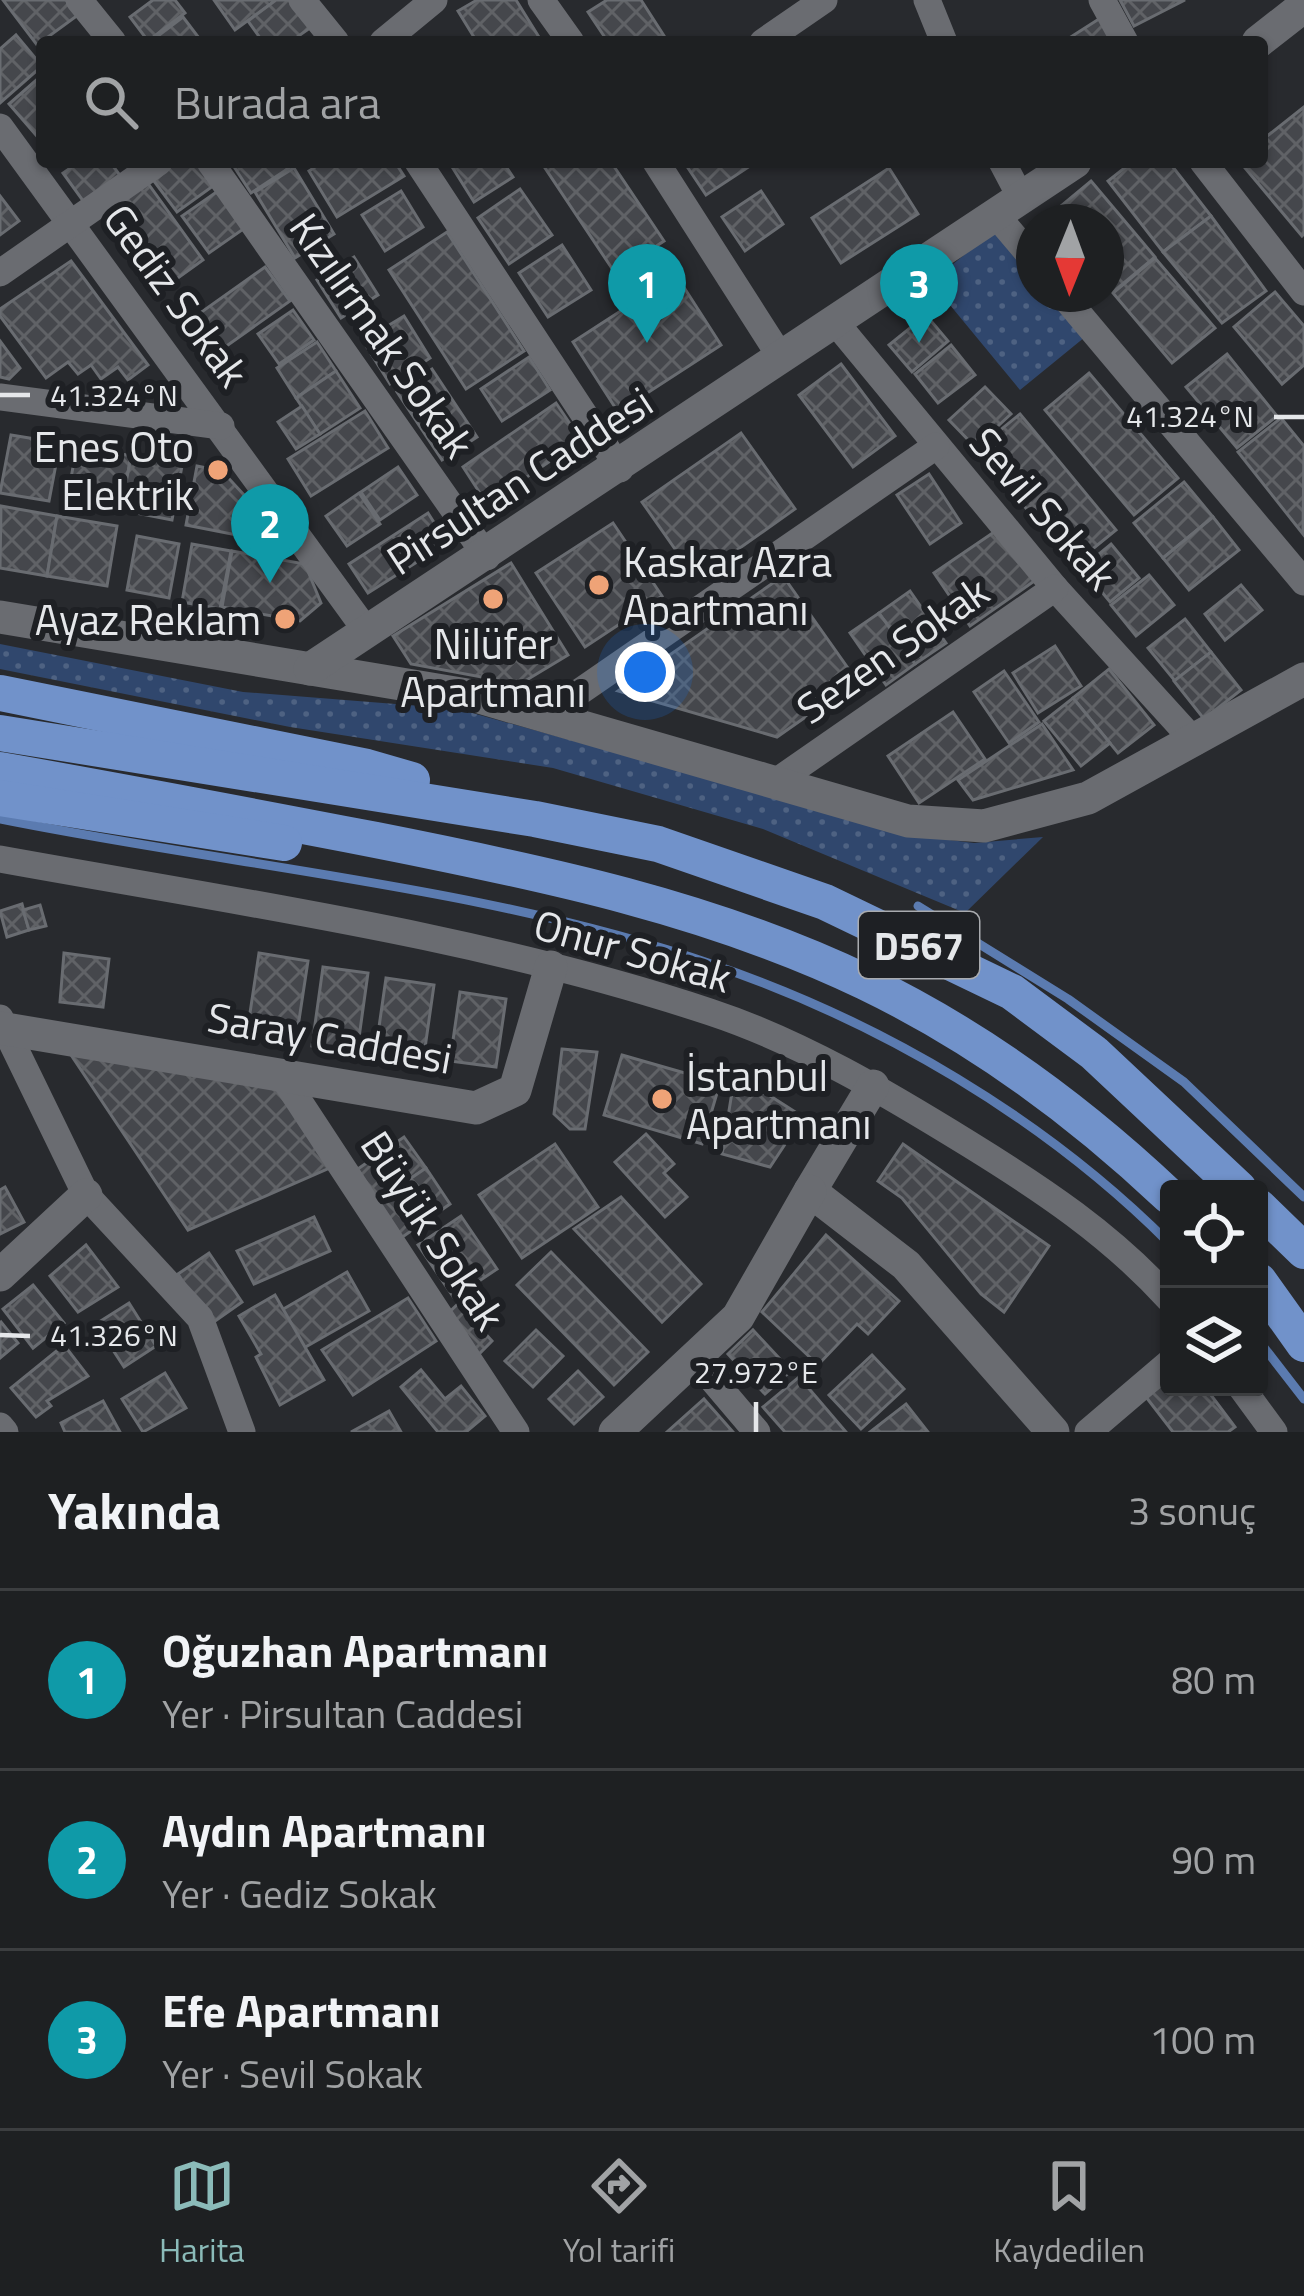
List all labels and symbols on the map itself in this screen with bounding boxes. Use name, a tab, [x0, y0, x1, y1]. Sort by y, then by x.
street label: Gediz Sokak	[89, 190, 265, 400]
street label: Kızılırmak Sokak	[275, 199, 491, 471]
north arrow	[1016, 204, 1124, 312]
pin: 1	[608, 244, 686, 343]
pin: 3	[880, 244, 958, 343]
street label: Pirsultan Caddesi	[373, 370, 665, 590]
text: 41.324°N	[50, 372, 178, 418]
text: 41.324°N	[1126, 393, 1254, 439]
street label: Sevil Sokak	[955, 412, 1133, 604]
place label: Enes Oto Elektrik	[34, 414, 194, 526]
marker: Enes Oto Elektrik	[205, 457, 231, 483]
pin: 2	[231, 484, 309, 583]
place label: Kaskar Azra Apartmanı	[623, 529, 832, 641]
street label: Sezen Sokak	[783, 559, 1001, 739]
marker: Kaskar Azra Apartmanı	[586, 572, 612, 598]
marker: Nilüfer Apartmanı	[480, 586, 506, 612]
place label: Ayaz Reklam	[35, 587, 261, 651]
marker: Ayaz Reklam	[272, 606, 298, 632]
place label: Nilüfer Apartmanı	[400, 611, 586, 723]
your location	[615, 642, 675, 702]
street label: Onur Sokak	[527, 891, 739, 1009]
road number: D567	[859, 912, 979, 978]
street label: Saray Caddesi	[203, 984, 457, 1090]
place label: İstanbul Apartmanı	[686, 1043, 871, 1155]
marker: İstanbul Apartmanı	[649, 1086, 675, 1112]
street label: Büyük Sokak	[346, 1118, 522, 1342]
text: 41.326°N	[50, 1312, 178, 1358]
text: 27.972°E	[694, 1349, 818, 1395]

